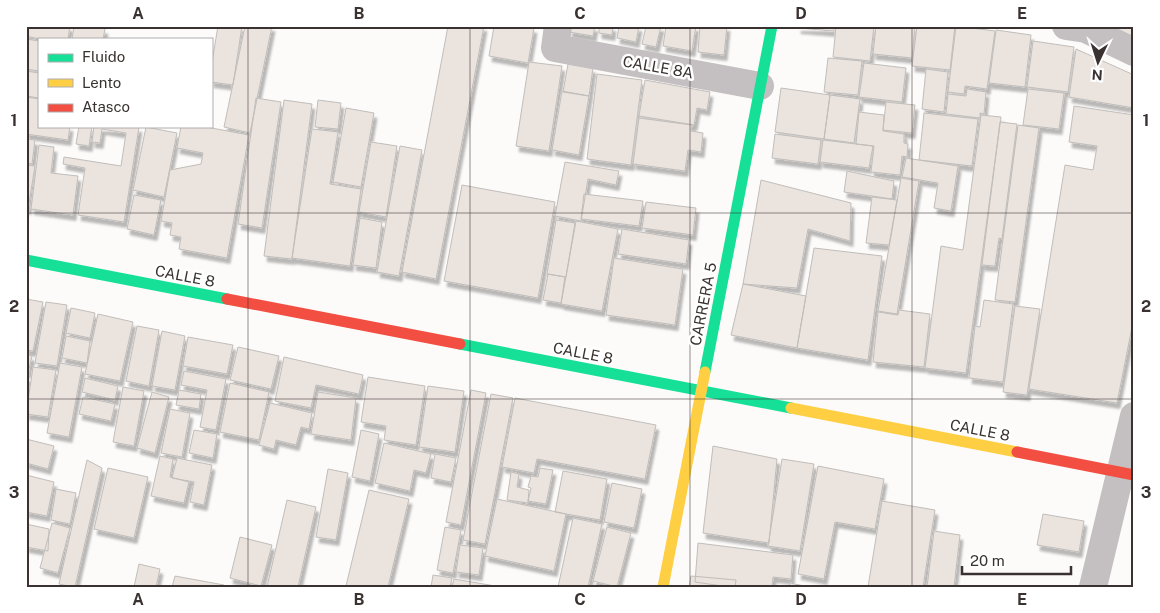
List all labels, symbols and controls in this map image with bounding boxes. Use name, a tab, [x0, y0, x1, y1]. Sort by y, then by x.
text: A	[132, 4, 144, 23]
text: B	[354, 4, 365, 23]
text: C	[574, 4, 586, 23]
text: D	[795, 4, 807, 23]
text: E	[1017, 4, 1027, 23]
legend	[38, 38, 212, 128]
north arrow	[1072, 38, 1122, 88]
text: Fluido	[82, 48, 125, 65]
street label: CALLE 8A	[621, 52, 695, 82]
text: N	[1091, 67, 1103, 83]
text: Lento	[82, 74, 121, 91]
text: Atasco	[82, 98, 130, 115]
text: 1	[11, 111, 17, 130]
text: 1	[1143, 111, 1149, 130]
street label: CARRERA 5	[687, 261, 719, 347]
street label: CALLE 8	[154, 262, 216, 290]
text: 2	[9, 297, 19, 316]
text: 2	[1141, 297, 1151, 316]
street label: CALLE 8	[552, 339, 614, 367]
street label: CALLE 8	[949, 416, 1011, 444]
text: 3	[9, 483, 19, 502]
text: 3	[1141, 483, 1151, 502]
scale bar	[962, 543, 1071, 575]
text: 20 m	[970, 552, 1005, 569]
text: A	[132, 590, 144, 609]
text: B	[354, 590, 365, 609]
text: C	[574, 590, 586, 609]
text: D	[795, 590, 807, 609]
text: E	[1017, 590, 1027, 609]

